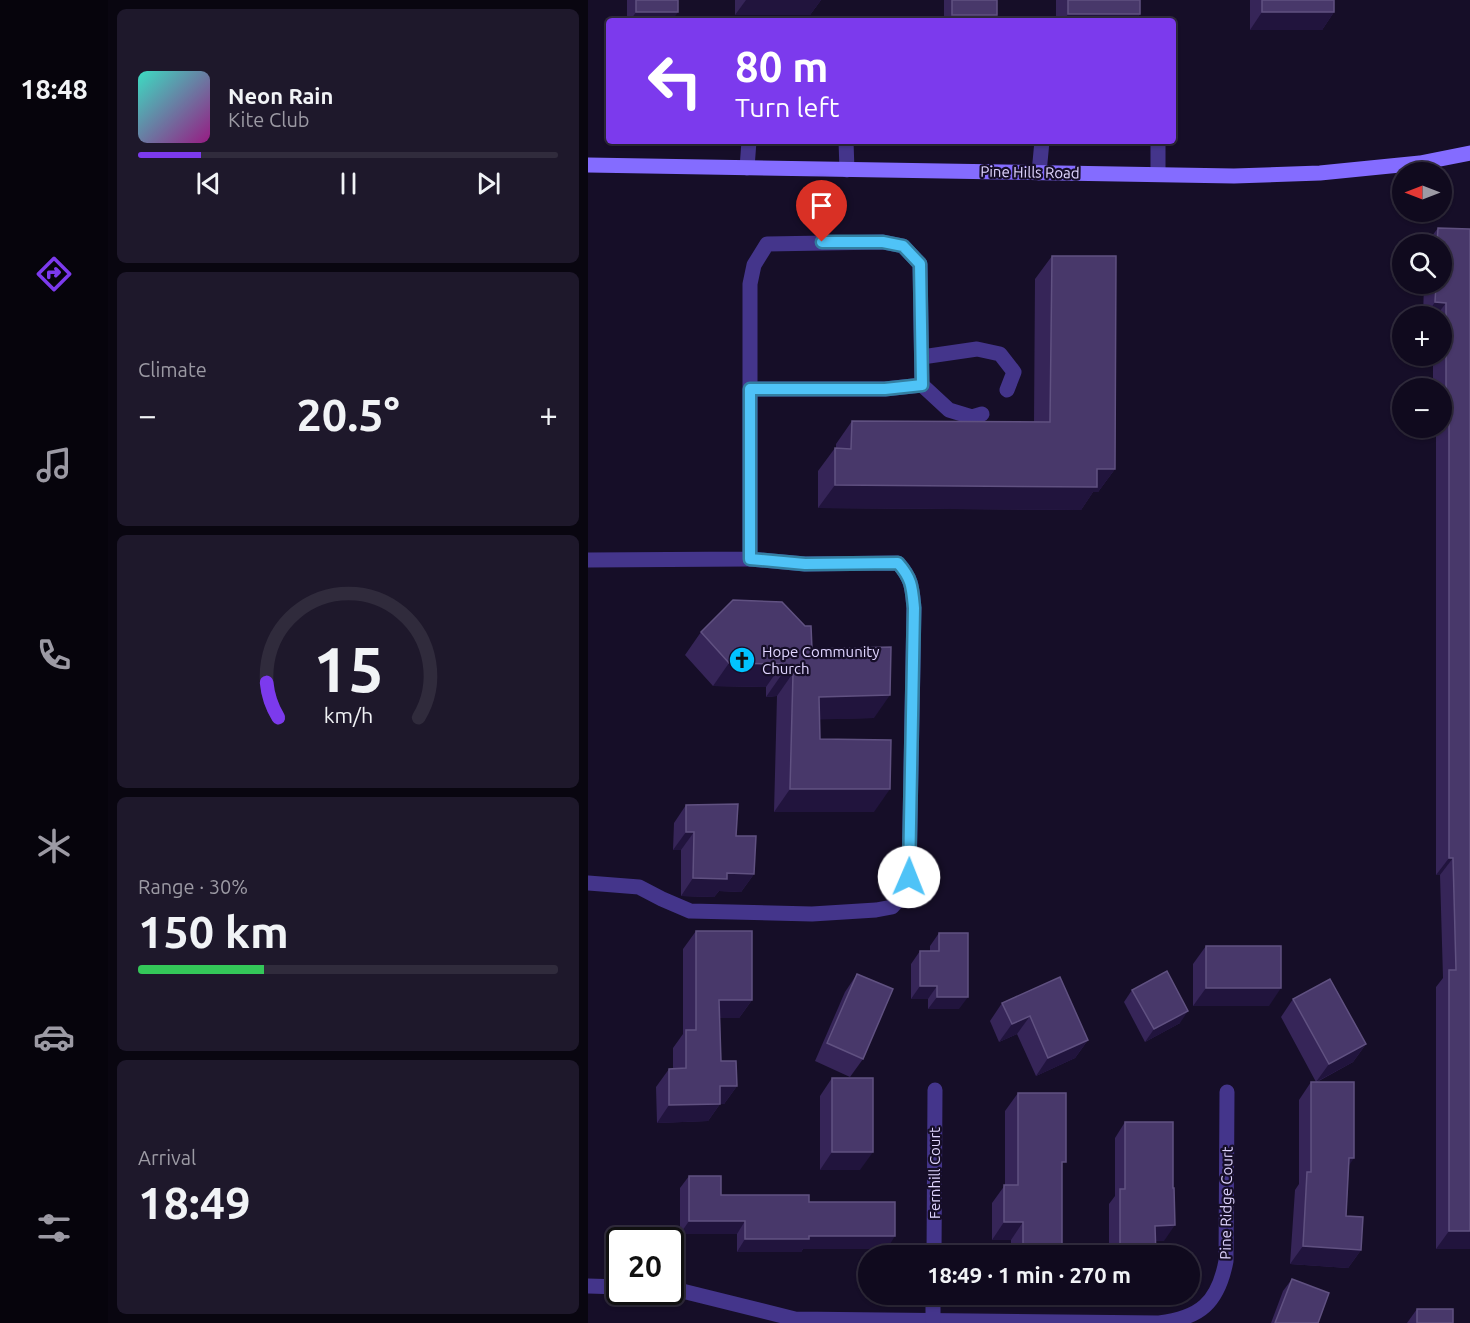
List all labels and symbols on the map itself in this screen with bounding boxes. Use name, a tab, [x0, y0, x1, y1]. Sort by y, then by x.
north arrow	[1392, 162, 1452, 222]
street label: Pine Hills Road	[980, 163, 1080, 181]
pin	[796, 180, 847, 242]
place label: Hope Community Church	[762, 643, 879, 677]
church icon: Hope Community Church	[727, 645, 757, 675]
position arrow	[877, 845, 941, 909]
street label: Fernhill Court	[926, 1127, 943, 1219]
street label: Pine Ridge Court	[1217, 1146, 1235, 1260]
speed limit sign: 20	[606, 1227, 684, 1305]

